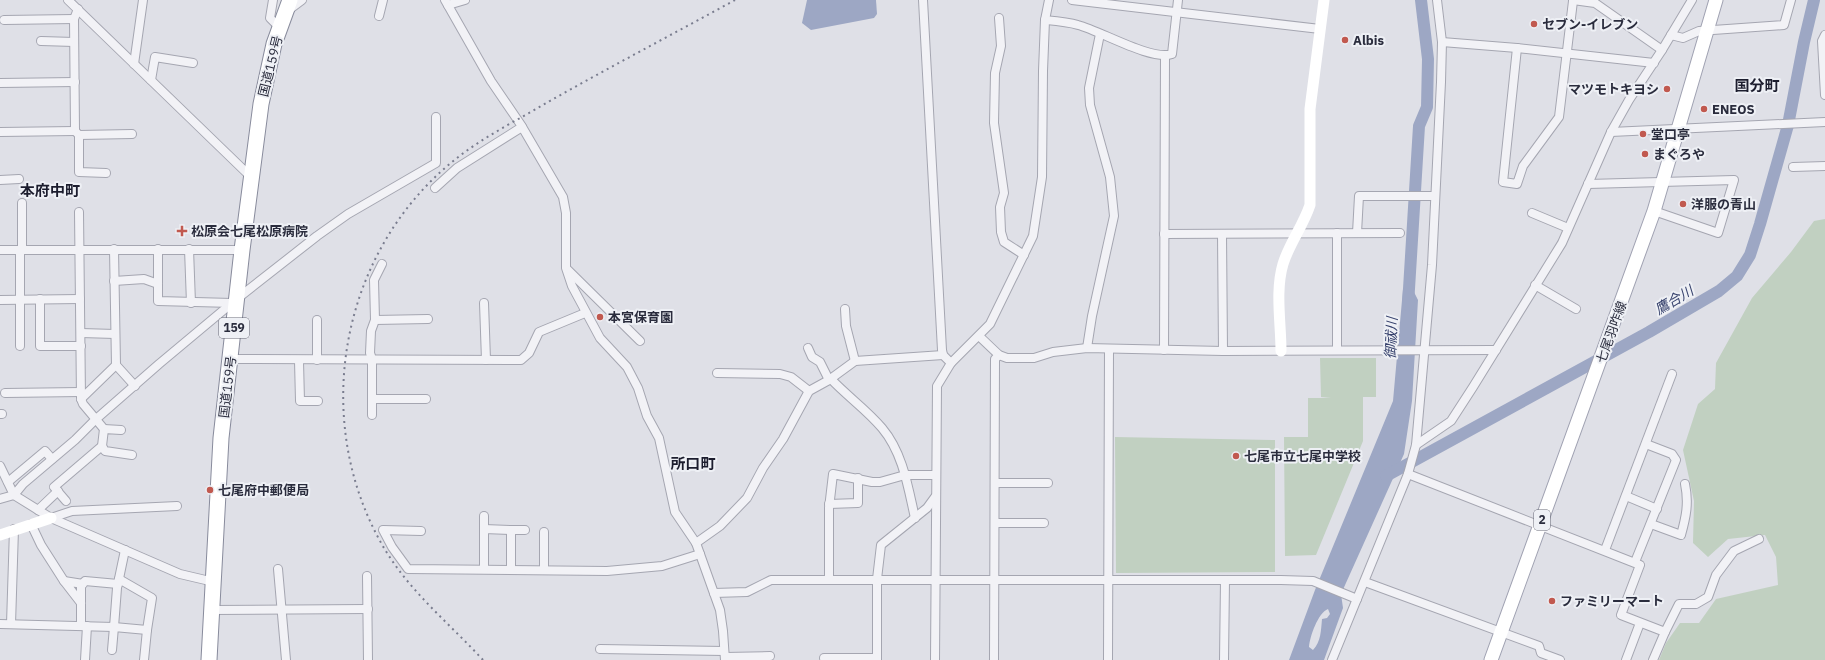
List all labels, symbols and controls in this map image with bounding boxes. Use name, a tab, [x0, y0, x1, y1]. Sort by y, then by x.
place label: セブン-イレブン	[1542, 16, 1638, 33]
marker: セブン-イレブン	[1529, 19, 1539, 29]
place label: Albis	[1353, 32, 1384, 49]
street label: 国道159号	[255, 34, 286, 98]
marker: Albis	[1340, 35, 1350, 45]
district label: 国分町	[1734, 76, 1780, 95]
place label: マツモトキヨシ	[1568, 81, 1659, 98]
marker: マツモトキヨシ	[1662, 84, 1672, 94]
place label: ENEOS	[1712, 101, 1755, 118]
marker: ENEOS	[1699, 104, 1709, 114]
place label: 堂口亭	[1651, 126, 1690, 143]
marker: 堂口亭	[1638, 129, 1648, 139]
place label: まぐろや	[1653, 146, 1705, 163]
marker: まぐろや	[1640, 149, 1650, 159]
district label: 本府中町	[20, 181, 80, 200]
place label: 洋服の青山	[1691, 196, 1756, 213]
marker: 洋服の青山	[1678, 199, 1688, 209]
place label: 松原会七尾松原病院	[191, 223, 308, 240]
marker: 松原会七尾松原病院	[176, 225, 188, 237]
water label: 鷹合川	[1651, 280, 1698, 319]
street label: 七尾羽咋線	[1592, 299, 1631, 366]
place label: 本宮保育園	[608, 309, 673, 326]
marker: 本宮保育園	[595, 312, 605, 322]
water label: 御祓川	[1381, 315, 1401, 359]
road number: 159	[219, 318, 249, 338]
street label: 国道159号	[215, 355, 240, 419]
place label: 七尾市立七尾中学校	[1244, 448, 1361, 465]
marker: 七尾市立七尾中学校	[1231, 451, 1241, 461]
district label: 所口町	[670, 454, 716, 473]
place label: 七尾府中郵便局	[218, 482, 309, 499]
marker: 七尾府中郵便局	[205, 485, 215, 495]
road number: 2	[1534, 510, 1550, 530]
place label: ファミリーマート	[1560, 593, 1664, 610]
marker: ファミリーマート	[1547, 596, 1557, 606]

